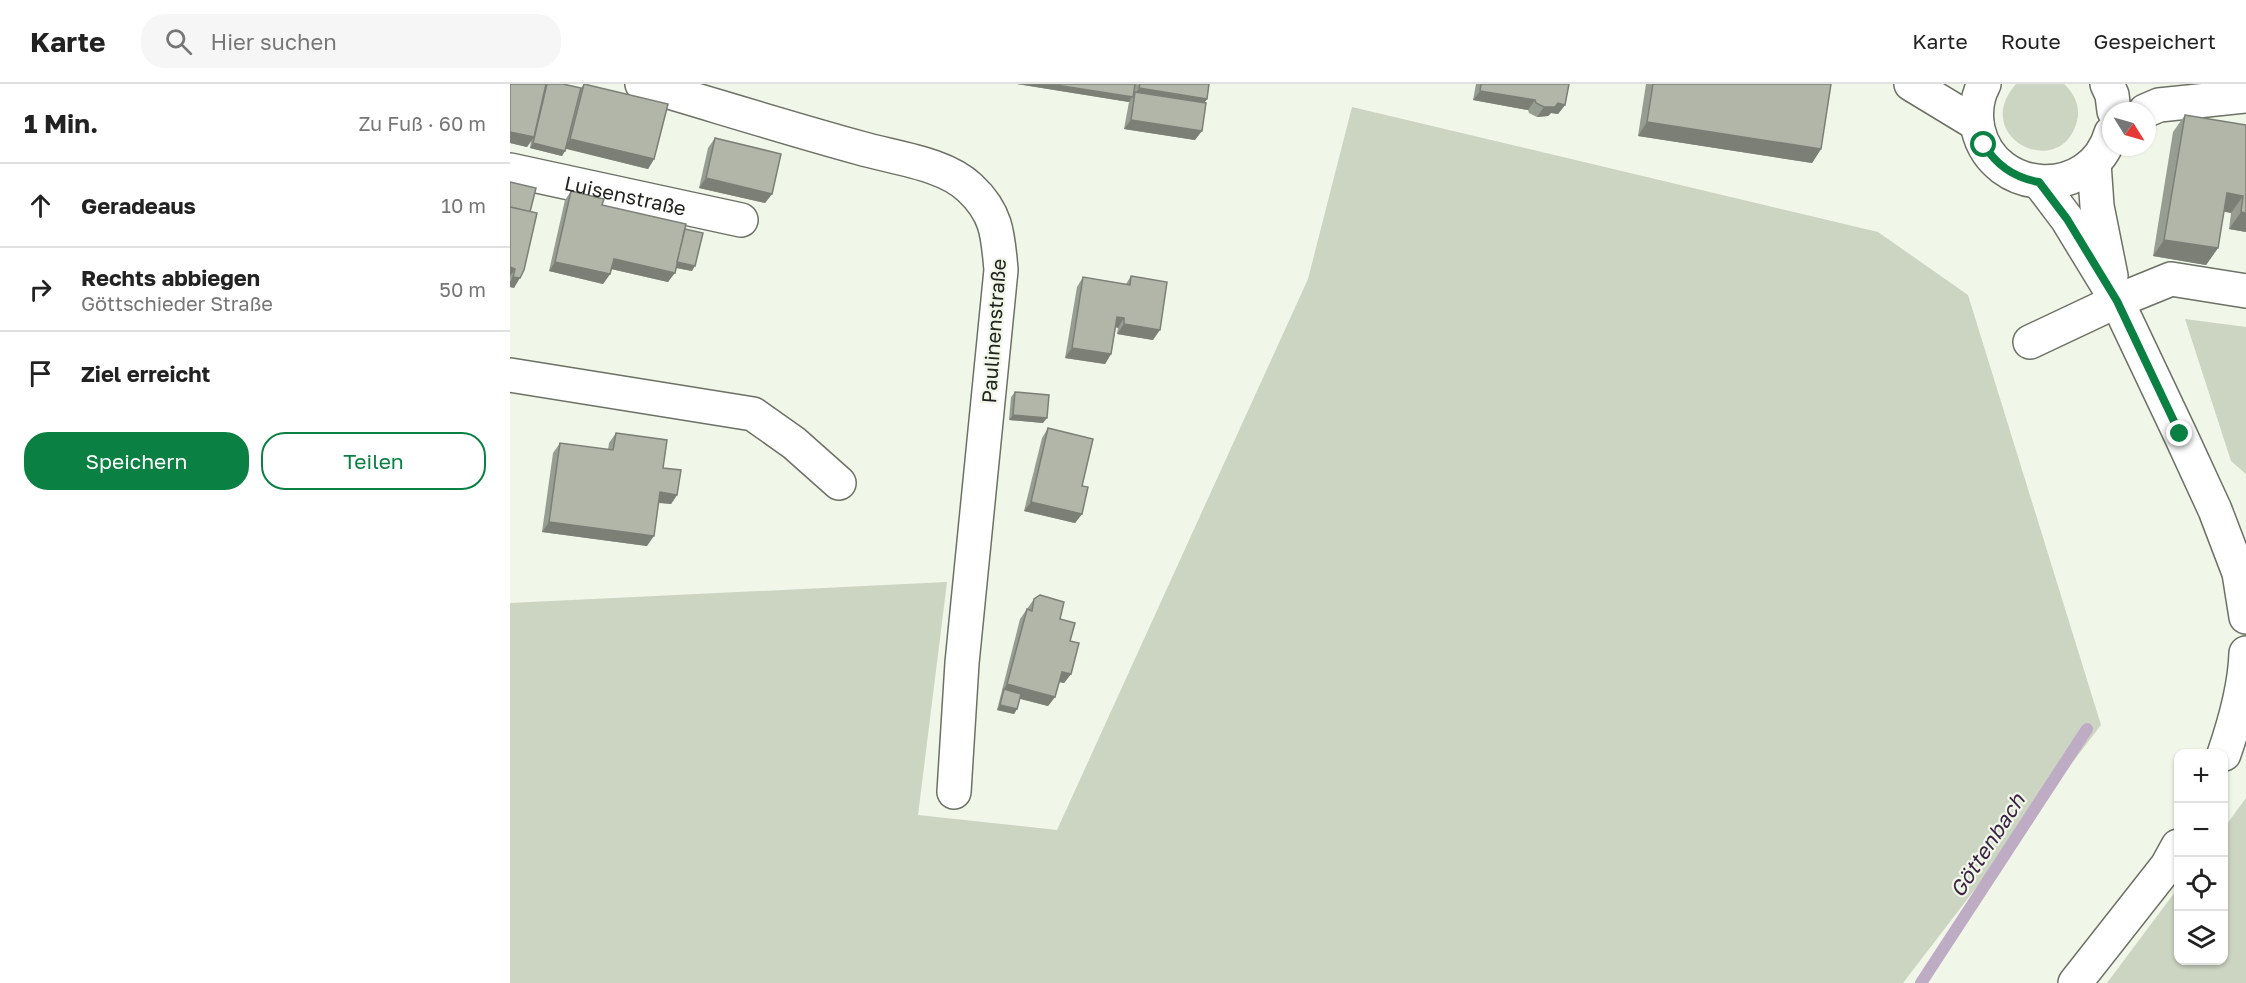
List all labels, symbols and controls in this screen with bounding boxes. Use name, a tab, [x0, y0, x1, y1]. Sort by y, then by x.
search box	[141, 14, 561, 68]
text: Karte	[30, 25, 105, 58]
icon: search	[162, 25, 195, 58]
text: Hier suchen	[210, 28, 337, 55]
text: Karte	[1912, 28, 1968, 54]
text: Route	[2001, 28, 2061, 54]
text: Gespeichert	[2094, 28, 2216, 54]
north arrow	[2102, 102, 2156, 156]
text: 1 Min.	[24, 108, 98, 139]
text: Zu Fuß · 60 m	[359, 111, 486, 135]
route start	[1970, 131, 1996, 157]
street label: Luisenstraße	[562, 170, 688, 220]
icon: ahead	[24, 189, 57, 222]
text: Geradeaus	[81, 192, 196, 219]
text: 10 m	[441, 193, 486, 217]
street label: Paulinenstraße	[976, 258, 1010, 404]
text: Rechts abbiegen	[81, 264, 260, 291]
icon: right	[24, 273, 57, 306]
text: 50 m	[439, 277, 486, 301]
text: Göttschieder Straße	[81, 291, 273, 315]
icon: arrive	[24, 357, 57, 390]
text: Ziel erreicht	[81, 360, 210, 387]
route end	[2166, 420, 2192, 446]
button: Speichern	[24, 432, 249, 490]
button: Teilen	[261, 432, 486, 490]
map controls	[2174, 749, 2228, 965]
button: +	[2174, 749, 2228, 803]
water label: Göttenbach	[1944, 787, 2031, 902]
button: −	[2174, 803, 2228, 857]
button: locate	[2174, 857, 2228, 911]
button: layers	[2174, 911, 2228, 965]

